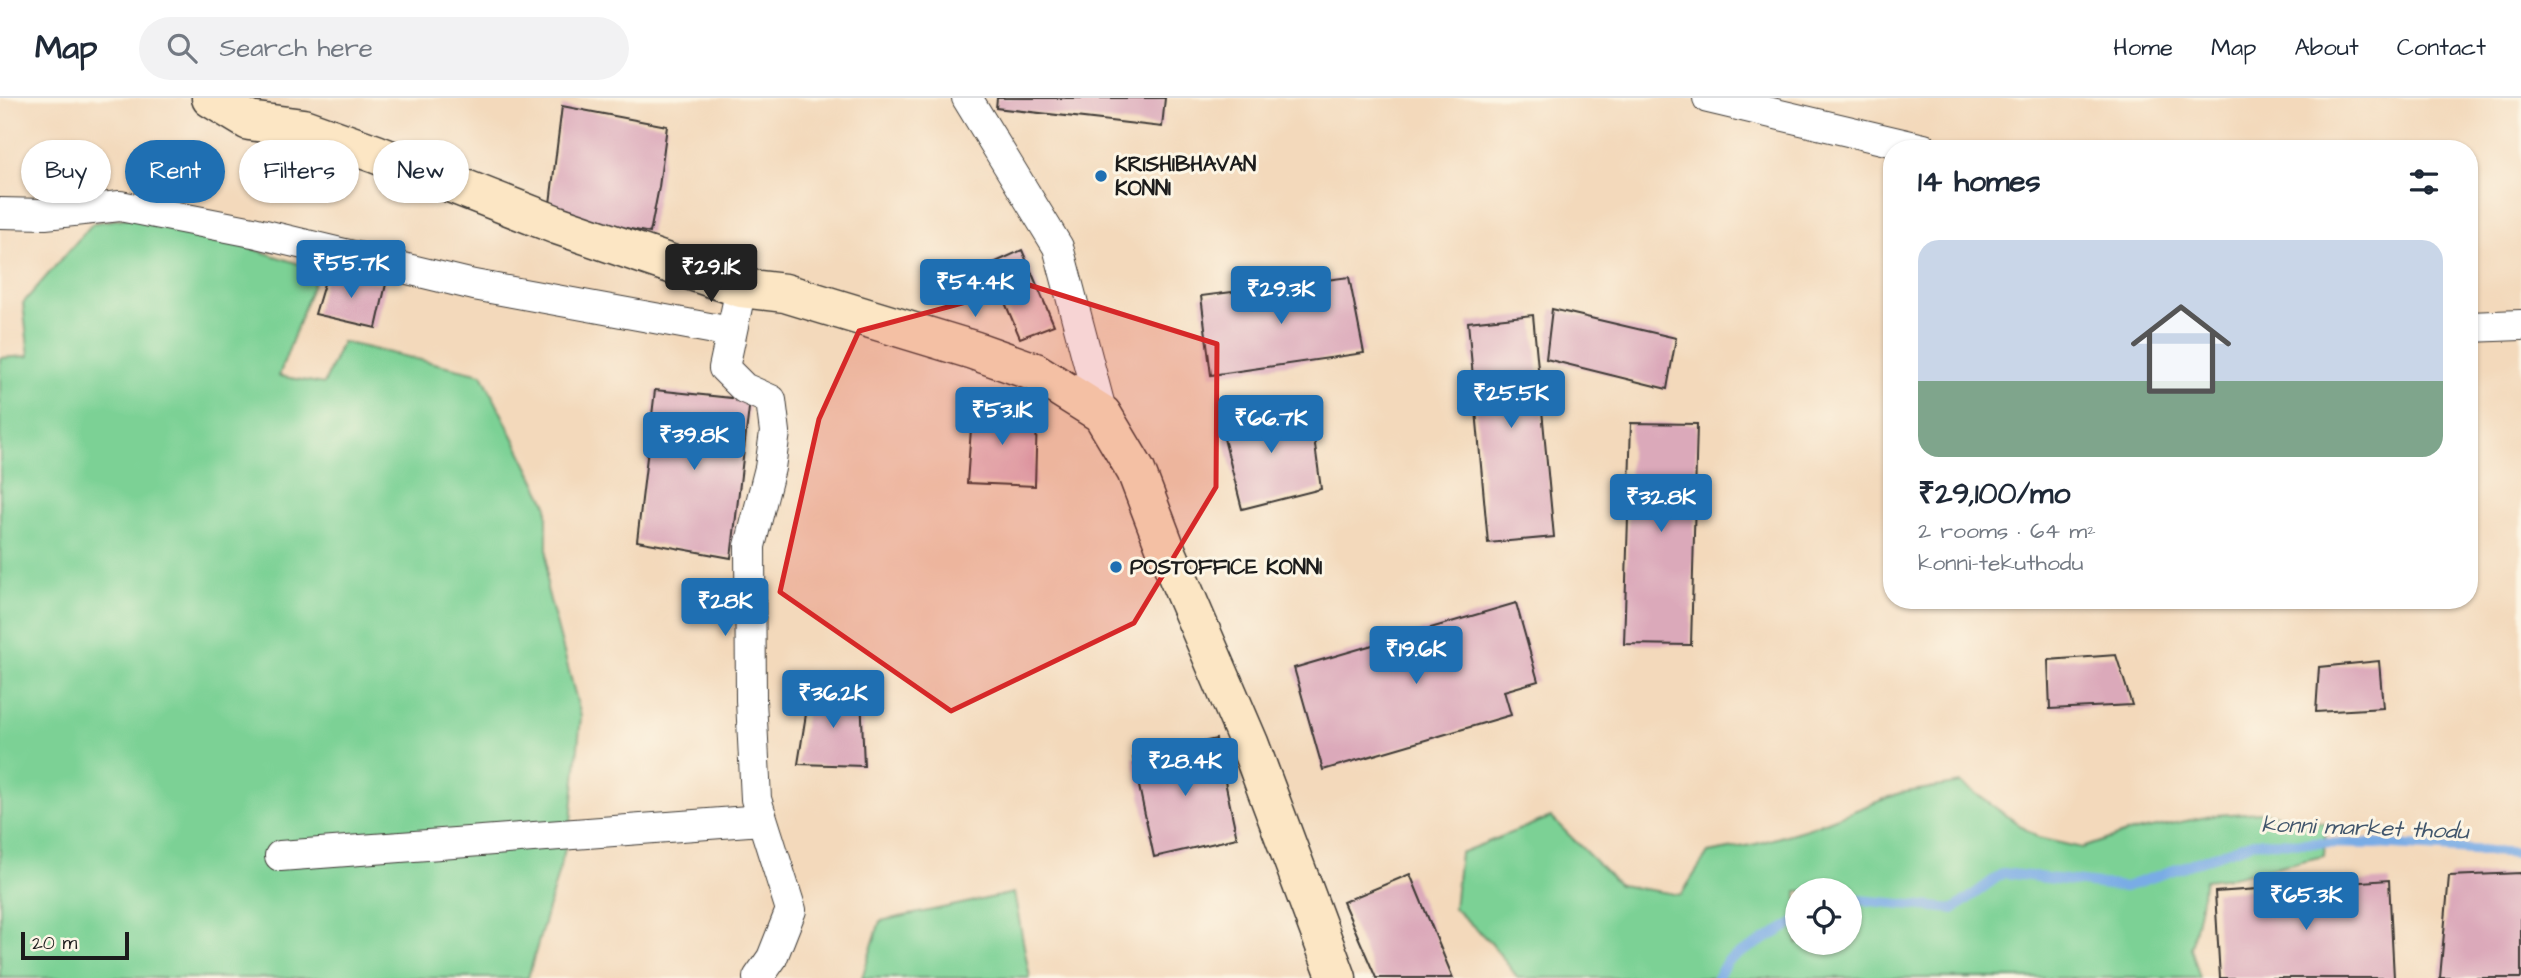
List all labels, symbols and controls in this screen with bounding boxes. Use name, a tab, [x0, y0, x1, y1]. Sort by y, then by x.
search box	[139, 17, 629, 80]
text: Map	[35, 25, 97, 71]
icon: search	[163, 29, 201, 67]
text: Search here	[219, 30, 373, 66]
text: Home	[2113, 31, 2173, 65]
text: Map	[2211, 31, 2256, 65]
text: About	[2294, 31, 2359, 65]
text: Contact	[2397, 31, 2486, 65]
chip: Buy	[21, 140, 111, 203]
chip: Rent	[125, 140, 225, 203]
chip: Filters	[239, 140, 359, 203]
chip: New	[373, 140, 469, 203]
place label: KRISHIBHAVAN KONNI	[1115, 150, 1256, 203]
text: 14 homes	[1918, 161, 2041, 203]
icon: filters	[2405, 163, 2443, 201]
marker: KRISHIBHAVAN KONNI	[1093, 168, 1109, 184]
pin: ₹55.7K	[294, 240, 408, 300]
pin: ₹29.1K	[654, 244, 768, 304]
text: ₹55.7K	[312, 247, 390, 279]
text: ₹29.1K	[681, 251, 741, 283]
pin: ₹54.4K	[918, 260, 1032, 319]
text: ₹54.4K	[936, 266, 1014, 298]
pin: ₹29.3K	[1224, 266, 1338, 326]
text: ₹29.3K	[1247, 273, 1315, 305]
icon: home	[2118, 286, 2244, 412]
pin: ₹25.5K	[1454, 370, 1568, 430]
text: ₹25.5K	[1473, 377, 1549, 409]
pin: ₹53.1K	[945, 388, 1059, 447]
text: ₹53.1K	[971, 394, 1033, 426]
pin: ₹66.7K	[1214, 396, 1328, 455]
text: ₹66.7K	[1234, 402, 1308, 434]
pin: ₹39.8K	[637, 412, 751, 472]
text: ₹39.8K	[659, 419, 729, 451]
text: ₹29,100/mo	[1918, 473, 2070, 515]
pin: ₹32.8K	[1604, 474, 1718, 534]
text: ₹32.8K	[1626, 481, 1696, 513]
text: 2 rooms · 64 m²	[1918, 515, 2096, 547]
text: konni-tekuthodu	[1918, 547, 2083, 579]
place label: POSTOFFICE KONNI	[1130, 553, 1322, 582]
marker: POSTOFFICE KONNI	[1108, 559, 1124, 575]
pin: ₹28K	[684, 578, 766, 638]
text: ₹28K	[697, 585, 753, 617]
pin: ₹19.6K	[1359, 626, 1473, 686]
text: ₹19.6K	[1386, 633, 1446, 665]
pin: ₹36.2K	[776, 670, 890, 730]
text: ₹36.2K	[798, 677, 868, 709]
pin: ₹28.4K	[1128, 738, 1242, 798]
text: ₹28.4K	[1148, 745, 1222, 777]
water label: konni market thodu	[2261, 808, 2470, 848]
pin: ₹65.3K	[2249, 872, 2363, 932]
map controls	[1785, 878, 1862, 955]
button: locate	[1785, 878, 1862, 955]
text: ₹65.3K	[2270, 879, 2342, 911]
scale bar	[21, 929, 130, 961]
text: 20 m	[32, 930, 77, 957]

